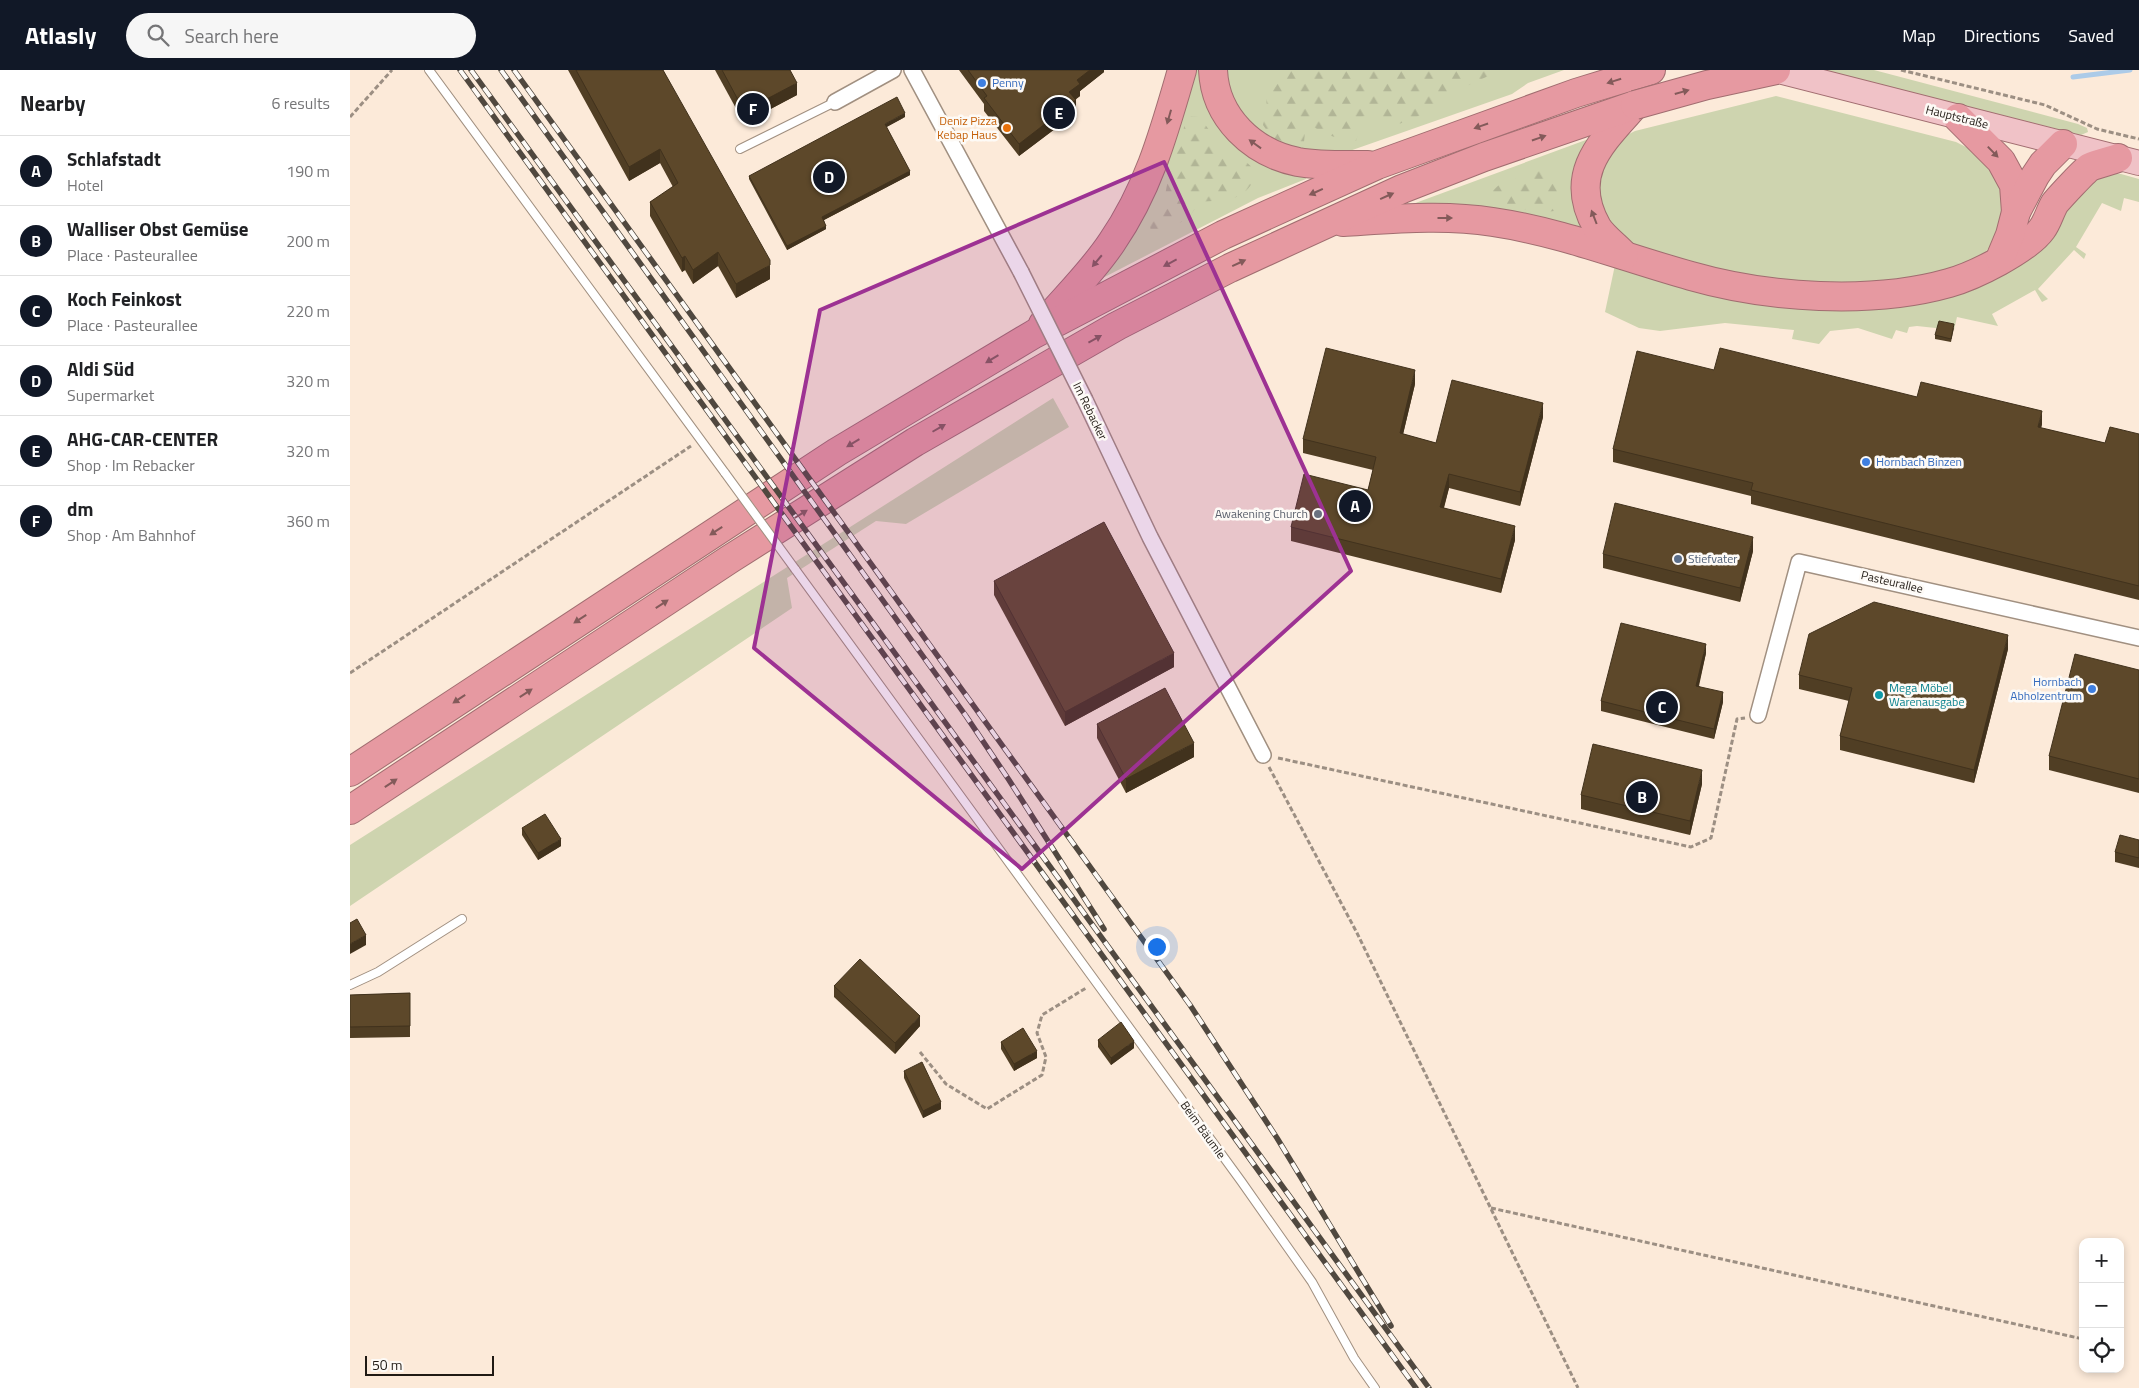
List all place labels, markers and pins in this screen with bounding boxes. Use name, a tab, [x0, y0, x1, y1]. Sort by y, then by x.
place label: Penny	[992, 73, 1024, 92]
marker: Penny	[976, 77, 988, 89]
pin: F	[737, 90, 769, 128]
pin: E	[1043, 94, 1075, 132]
place label: Deniz Pizza Kebap Haus	[937, 111, 997, 144]
marker: Deniz Pizza Kebap Haus	[1001, 122, 1013, 134]
pin: D	[813, 158, 845, 196]
place label: Hornbach Binzen	[1876, 452, 1962, 471]
marker: Hornbach Binzen	[1860, 456, 1872, 468]
pin: A	[1339, 487, 1371, 525]
place label: Awakening Church	[1215, 504, 1308, 523]
marker: Awakening Church	[1312, 508, 1324, 520]
place label: Stiefvater	[1688, 549, 1737, 568]
marker: Stiefvater	[1672, 553, 1684, 565]
place label: Hornbach Abholzentrum	[2010, 672, 2082, 705]
place label: Mega Möbel Warenausgabe	[1889, 678, 1964, 711]
marker: Hornbach Abholzentrum	[2086, 683, 2098, 695]
pin: C	[1646, 688, 1678, 726]
marker: Mega Möbel Warenausgabe	[1873, 689, 1885, 701]
pin: B	[1626, 778, 1658, 816]

